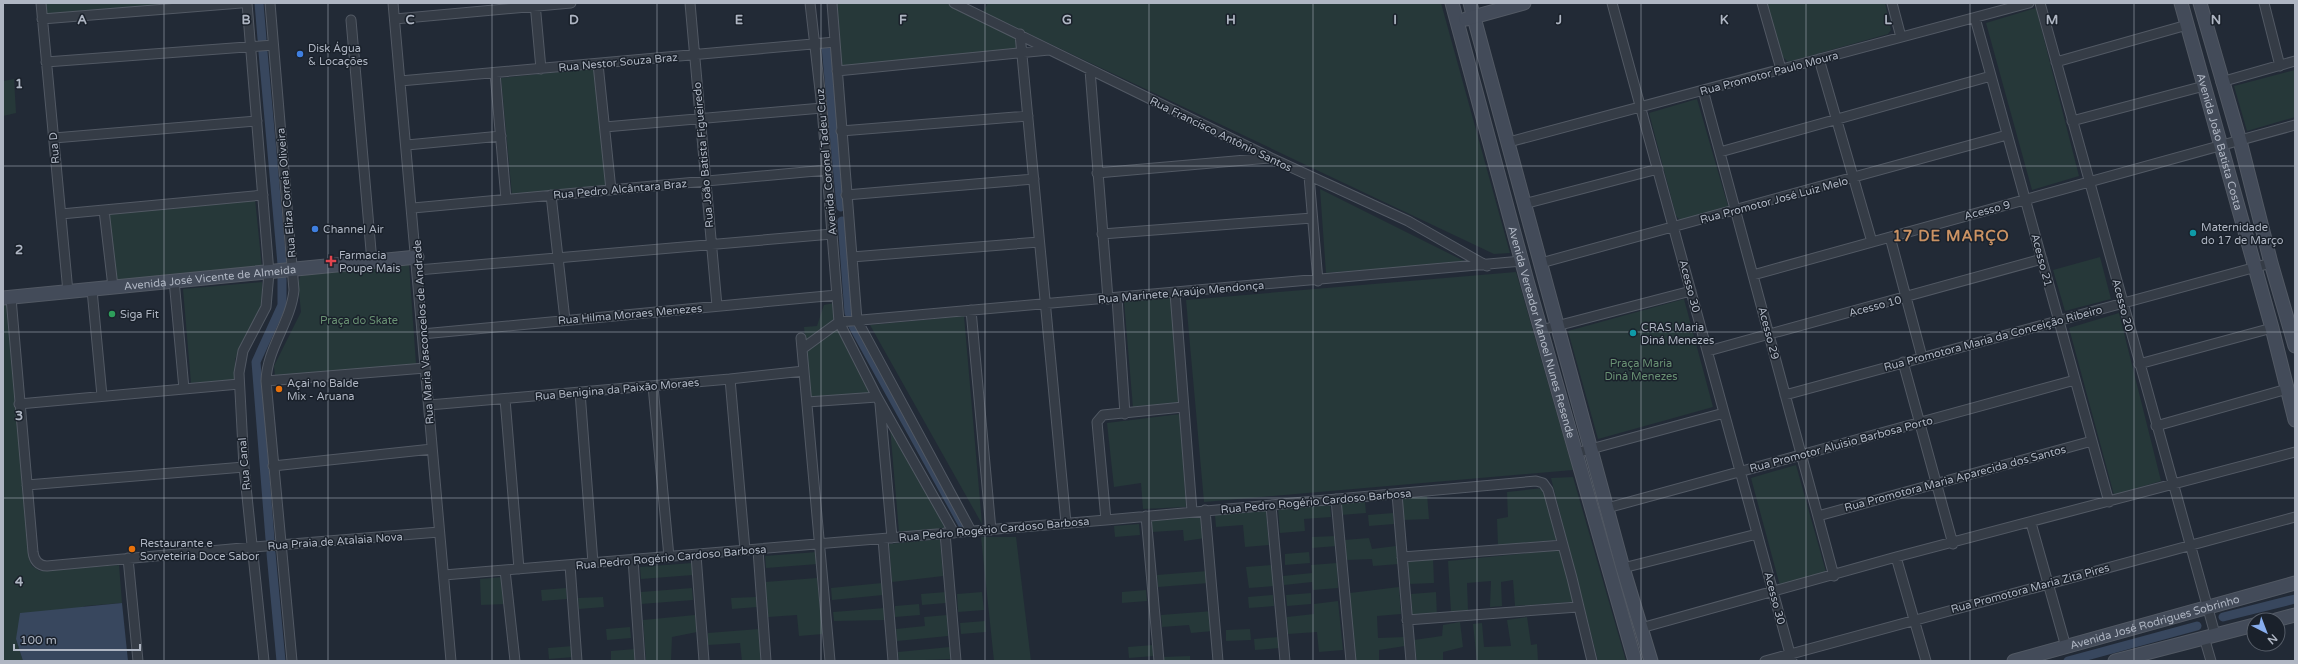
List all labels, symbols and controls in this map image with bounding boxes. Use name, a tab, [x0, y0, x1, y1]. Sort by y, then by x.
text: A	[77, 12, 87, 28]
text: B	[241, 12, 251, 28]
text: C	[405, 12, 415, 28]
text: D	[569, 12, 579, 28]
text: E	[735, 12, 743, 28]
text: F	[899, 12, 907, 28]
text: G	[1062, 12, 1072, 28]
text: H	[1226, 12, 1236, 28]
text: I	[1393, 12, 1397, 28]
text: J	[1555, 12, 1562, 28]
text: K	[1720, 12, 1729, 28]
text: L	[1884, 12, 1892, 28]
text: M	[2046, 12, 2058, 28]
text: N	[2211, 12, 2221, 28]
place label: Disk Água & Locações	[308, 41, 368, 68]
marker: Disk Água & Locações	[295, 49, 305, 59]
street label: Rua Promotor Paulo Moura	[1699, 49, 1840, 98]
street label: Rua Nestor Souza Braz	[558, 51, 679, 74]
street label: Avenida João Batista Costa	[2194, 72, 2245, 212]
text: 1	[15, 76, 23, 92]
street label: Rua João Batista Figueiredo	[691, 81, 716, 228]
street label: Avenida Coronel Tadeu Cruz	[814, 87, 839, 236]
street label: Rua Francisco Antônio Santos	[1148, 94, 1294, 175]
street label: Rua Eliza Correia Oliveira	[274, 127, 299, 258]
street label: Rua D	[47, 132, 62, 164]
street label: Rua Promotor José Luiz Melo	[1699, 174, 1850, 227]
street label: Rua Pedro Alcântara Braz	[553, 177, 688, 202]
street label: Acesso 9	[1963, 198, 2012, 223]
place label: Maternidade do 17 de Março	[2201, 221, 2284, 247]
place label: Channel Air	[323, 223, 385, 236]
marker: Channel Air	[310, 224, 320, 234]
street label: Avenida Vereador Manoel Nunes Resende	[1505, 225, 1577, 440]
district label: 17 DE MARÇO	[1892, 227, 2010, 246]
marker: Maternidade do 17 de Março	[2188, 228, 2198, 238]
street label: Acesso 21	[2028, 232, 2055, 288]
street label: Rua Maria Vasconcelos de Andrade	[411, 239, 436, 425]
text: 2	[15, 242, 23, 258]
place label: Farmacia Poupe Mais	[339, 249, 400, 275]
marker: Farmacia Poupe Mais	[326, 256, 336, 266]
street label: Acesso 30	[1676, 258, 1703, 314]
street label: Avenida José Vicente de Almeida	[123, 263, 297, 293]
street label: Acesso 20	[2109, 277, 2136, 333]
street label: Rua Marinete Araújo Mendonça	[1097, 279, 1265, 306]
street label: Acesso 10	[1847, 293, 1903, 320]
street label: Rua Hilma Moraes Menezes	[557, 302, 703, 327]
street label: Rua Promotora Maria da Conceição Ribeiro	[1882, 303, 2104, 374]
street label: Acesso 29	[1755, 305, 1782, 361]
place label: Siga Fit	[120, 308, 159, 321]
marker: Siga Fit	[107, 309, 117, 319]
park label: Praça do Skate	[320, 314, 398, 327]
place label: CRAS Maria Diná Menezes	[1641, 321, 1714, 347]
marker: CRAS Maria Diná Menezes	[1628, 328, 1638, 338]
park label: Praça Maria Diná Menezes	[1604, 357, 1678, 383]
street label: Rua Benigina da Paixão Moraes	[534, 376, 700, 403]
place label: Açai no Balde Mix - Aruana	[287, 377, 359, 403]
marker: Açai no Balde Mix - Aruana	[274, 384, 284, 394]
text: 3	[15, 408, 23, 424]
street label: Rua Promotor Aluisio Barbosa Porto	[1748, 414, 1934, 475]
street label: Rua Canal	[236, 437, 253, 491]
street label: Rua Promotora Maria Aparecida dos Santos	[1843, 443, 2067, 514]
street label: Rua Pedro Rogério Cardoso Barbosa	[1220, 487, 1412, 516]
street label: Rua Pedro Rogério Cardoso Barbosa	[898, 515, 1090, 544]
street label: Rua Praia de Atalaia Nova	[267, 530, 403, 553]
place label: Restaurante e Sorveteiria Doce Sabor	[140, 537, 260, 563]
street label: Rua Pedro Rogério Cardoso Barbosa	[575, 543, 767, 572]
marker: Restaurante e Sorveteiria Doce Sabor	[127, 544, 137, 554]
street label: Rua Promotora Maria Zita Pires	[1949, 561, 2111, 616]
street label: Acesso 30	[1761, 570, 1788, 626]
text: 4	[15, 574, 24, 590]
street label: Avenida José Rodrigues Sobrinho	[2069, 593, 2241, 652]
north arrow	[2246, 612, 2286, 652]
scale bar	[14, 626, 140, 652]
text: N	[2265, 631, 2280, 647]
text: 100 m	[20, 633, 57, 647]

